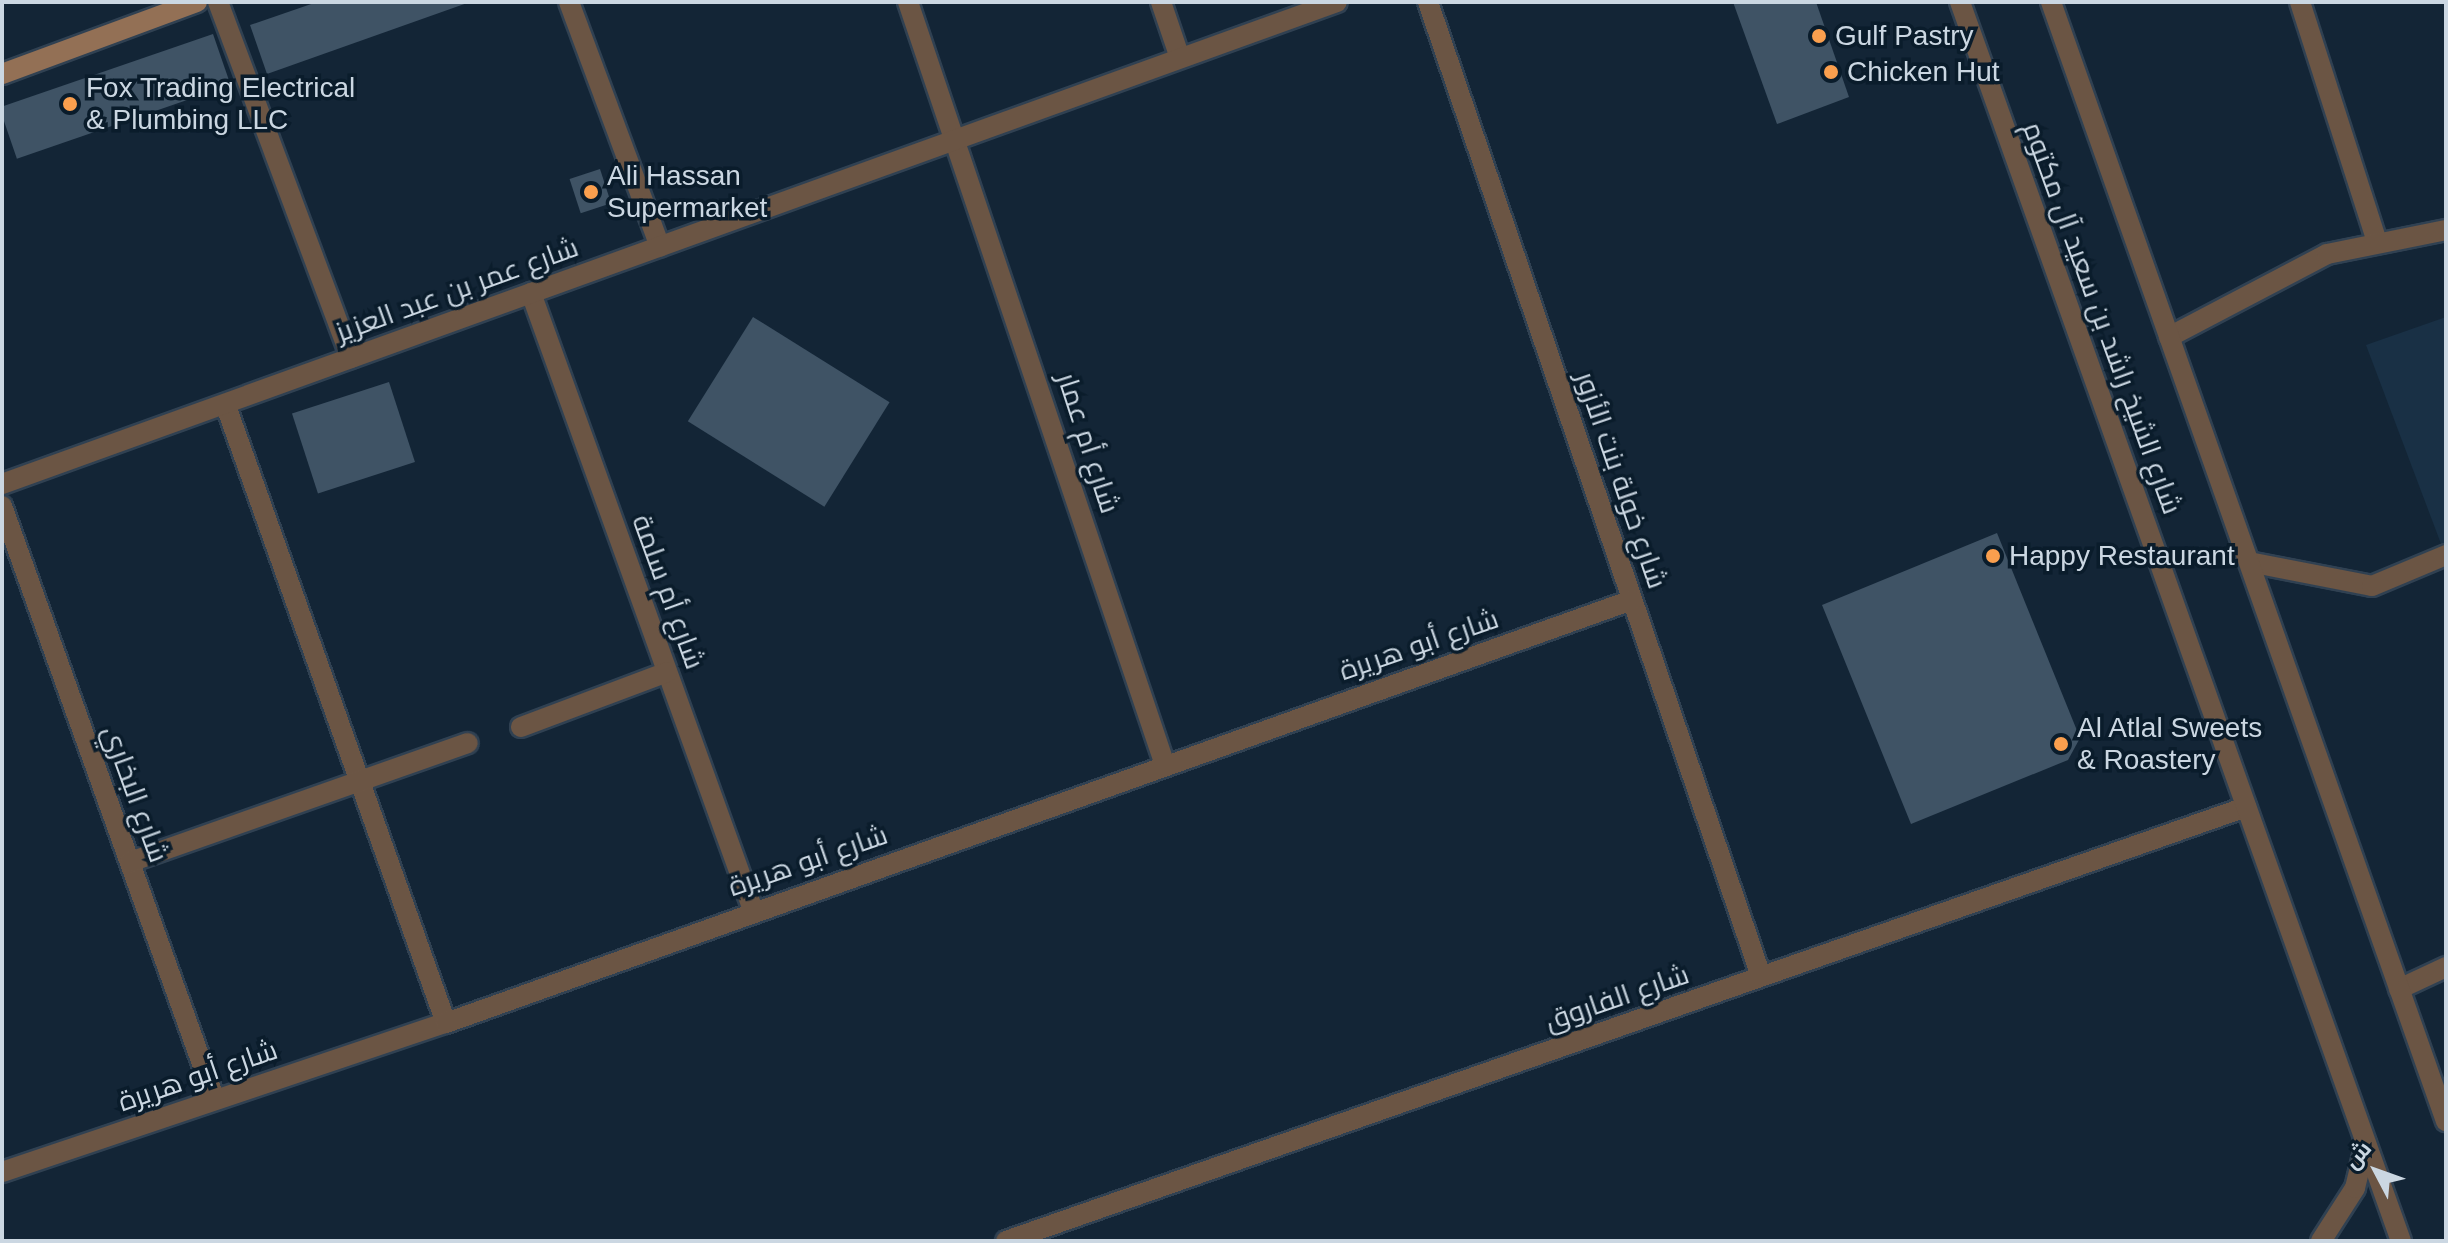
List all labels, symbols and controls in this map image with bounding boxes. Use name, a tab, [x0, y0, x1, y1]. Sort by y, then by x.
place label: Gulf Pastry	[1835, 19, 1973, 53]
marker: Gulf Pastry	[1810, 27, 1828, 45]
place label: Chicken Hut	[1847, 55, 2000, 89]
marker: Chicken Hut	[1822, 63, 1840, 81]
place label: Fox Trading Electrical & Plumbing LLC	[86, 71, 356, 137]
marker: Fox Trading Electrical & Plumbing LLC	[61, 95, 79, 113]
street label: شارع الشيخ راشد بن سعيد آل مكتوم	[2015, 117, 2189, 519]
place label: Ali Hassan Supermarket	[607, 159, 767, 225]
marker: Ali Hassan Supermarket	[582, 183, 600, 201]
street label: شارع عمر بن عبد العزيز	[331, 230, 583, 350]
street label: شارع خولة بنت الأزور	[1568, 367, 1674, 593]
street label: شارع أم عمار	[1049, 368, 1127, 518]
street label: شارع أم سلمة	[625, 510, 711, 674]
place label: Happy Restaurant	[2009, 539, 2235, 573]
marker: Happy Restaurant	[1984, 547, 2002, 565]
street label: شارع أبو هريرة	[1335, 602, 1503, 688]
place label: Al Atlal Sweets & Roastery	[2077, 711, 2264, 777]
street label: شارع البخاري	[95, 721, 175, 867]
marker: Al Atlal Sweets & Roastery	[2052, 735, 2070, 753]
street label: شارع أبو هريرة	[724, 818, 892, 904]
street label: شارع الفاروق	[1541, 958, 1693, 1038]
street label: شارع أبو هريرة	[114, 1033, 282, 1119]
north arrow	[2336, 1131, 2416, 1211]
text: ش	[2339, 1136, 2376, 1174]

